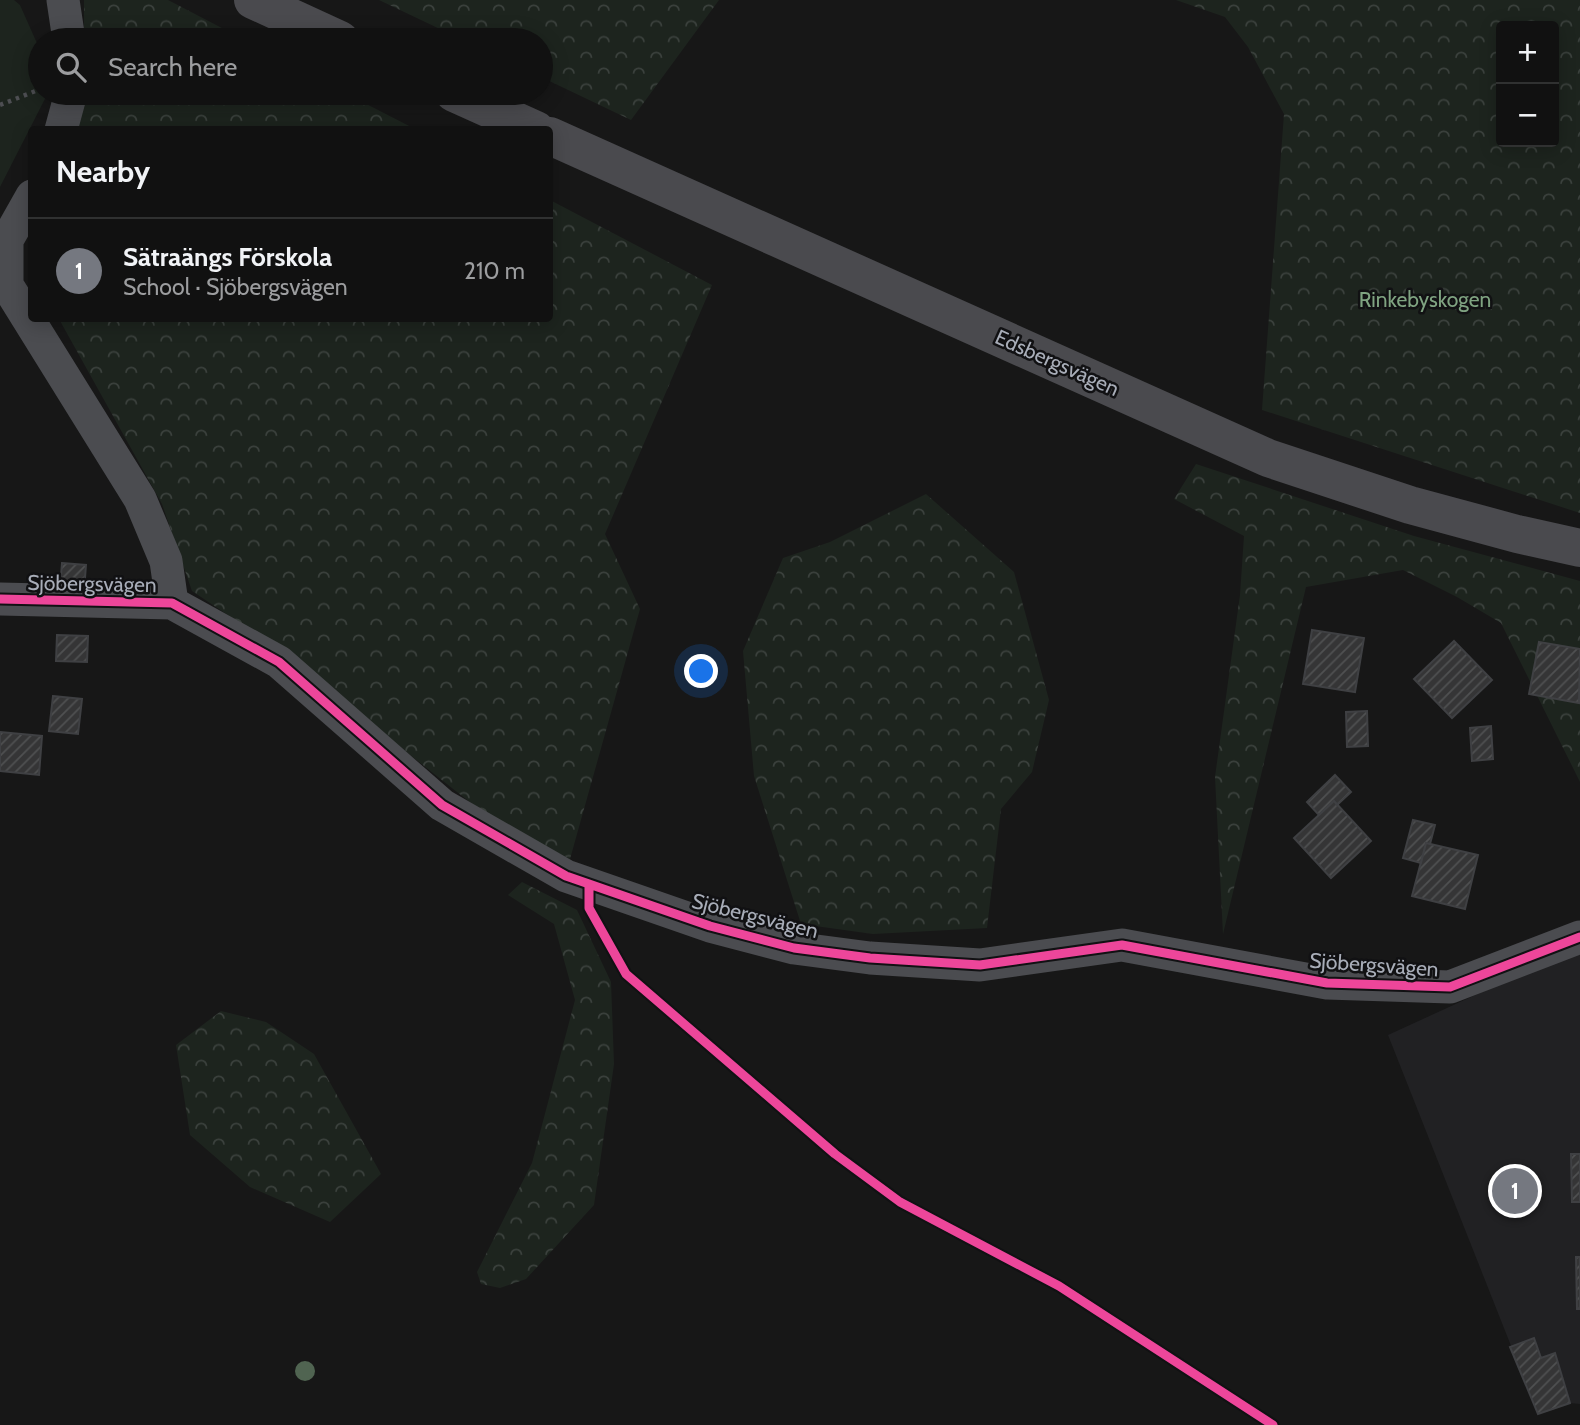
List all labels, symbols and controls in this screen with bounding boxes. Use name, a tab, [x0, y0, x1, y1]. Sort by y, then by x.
map controls	[1496, 21, 1559, 147]
button: +	[1496, 21, 1559, 84]
search box	[28, 28, 553, 105]
icon: search	[52, 48, 90, 86]
text: Search here	[108, 51, 237, 83]
button: −	[1496, 84, 1559, 147]
text: Nearby	[56, 153, 150, 190]
text: Sätraängs Förskola	[123, 241, 332, 273]
text: 1	[75, 257, 83, 285]
text: 210 m	[464, 257, 525, 285]
text: School · Sjöbergsvägen	[123, 273, 348, 301]
park label: Rinkebyskogen	[1359, 287, 1491, 312]
street label: Edsbergsvägen	[991, 324, 1123, 401]
street label: Sjöbergsvägen	[27, 570, 157, 598]
your location	[684, 654, 718, 688]
street label: Sjöbergsvägen	[689, 888, 821, 944]
street label: Sjöbergsvägen	[1309, 948, 1439, 982]
pin: 1	[1492, 1165, 1538, 1217]

